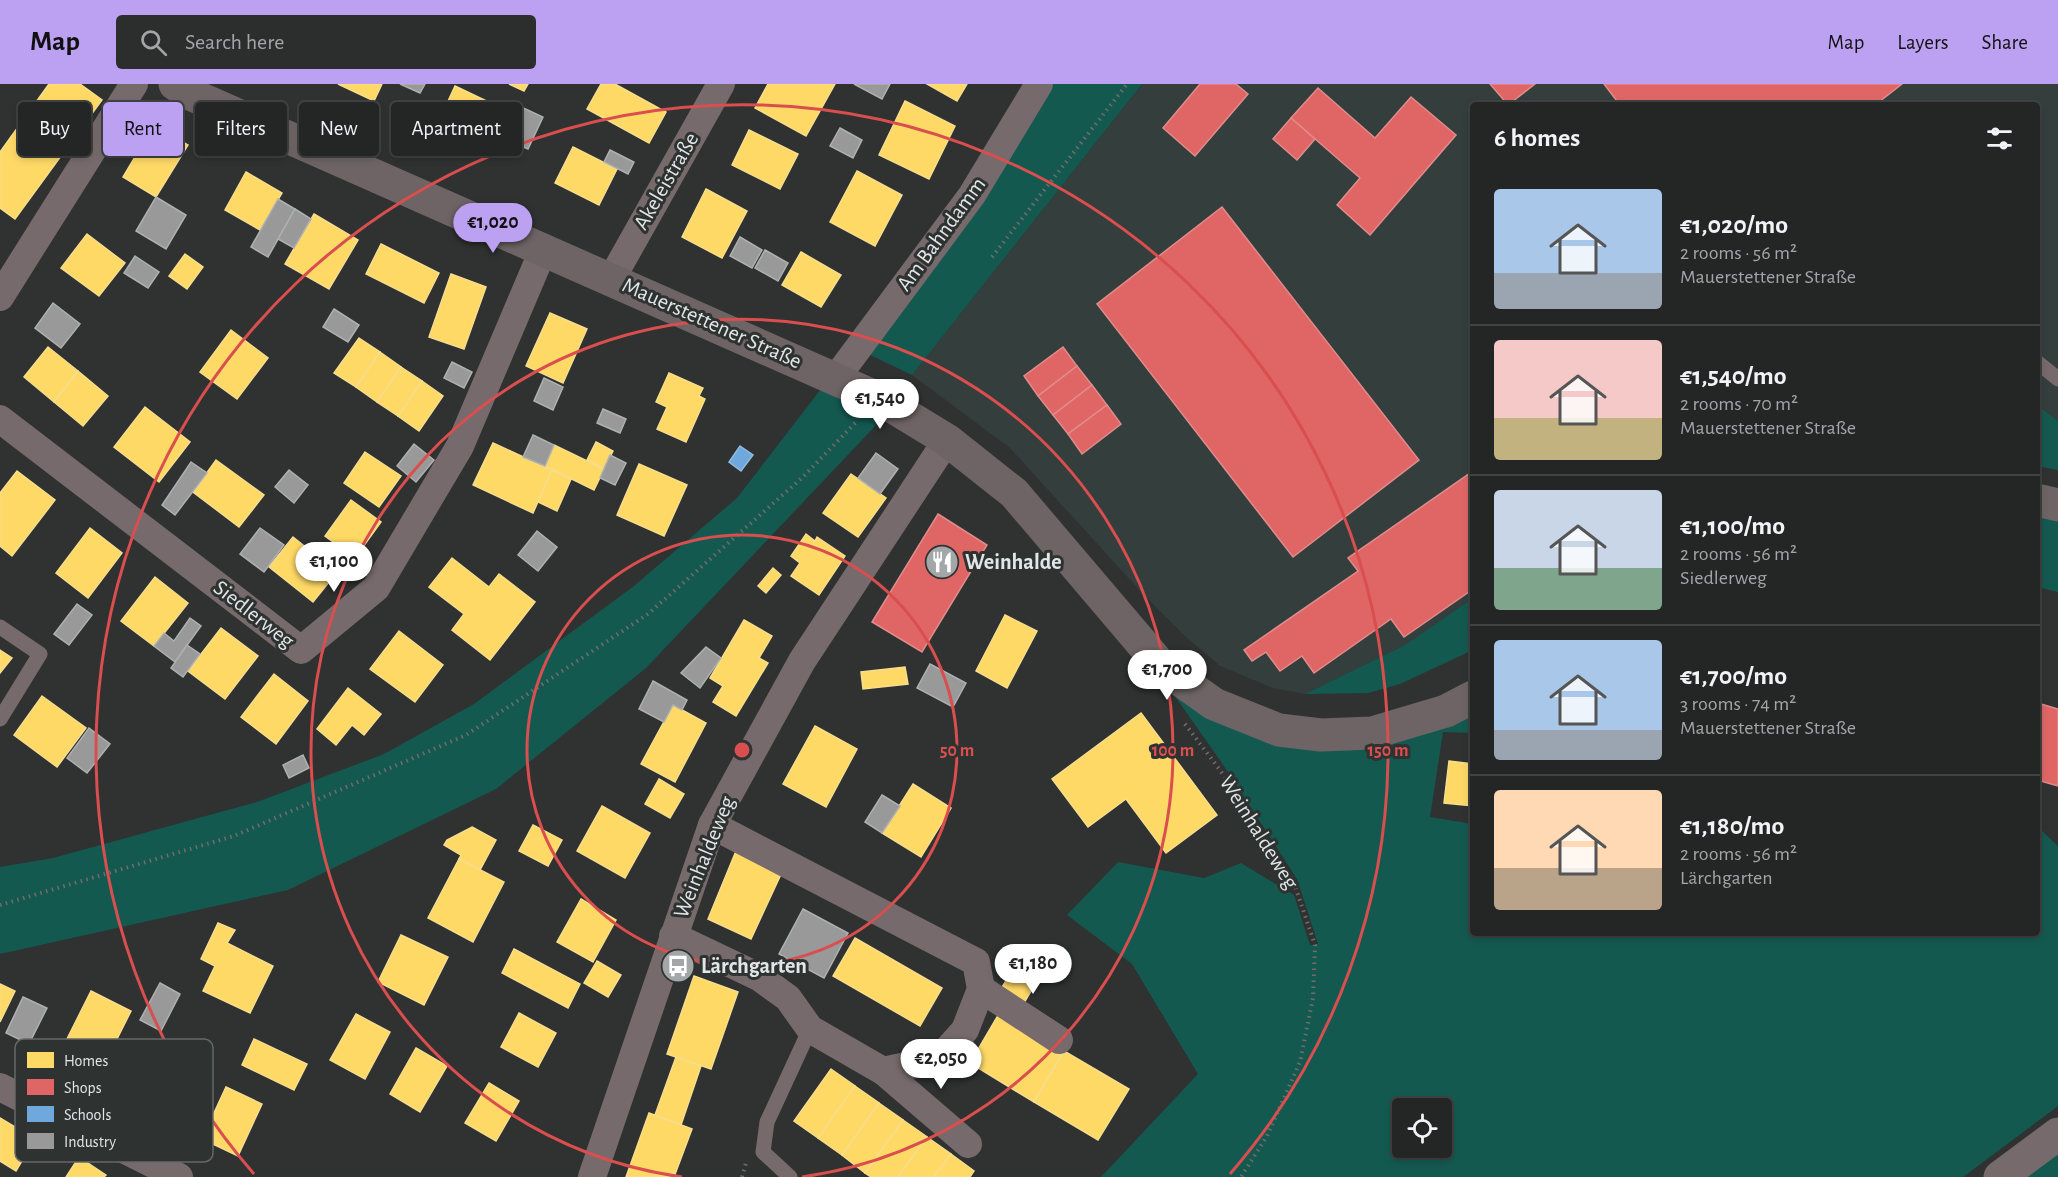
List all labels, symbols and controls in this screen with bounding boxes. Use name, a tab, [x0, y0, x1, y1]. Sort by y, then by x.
search box	[116, 15, 536, 69]
icon: search	[137, 26, 170, 59]
text: Map	[30, 28, 80, 56]
text: Search here	[185, 31, 284, 53]
text: Map	[1828, 32, 1864, 53]
text: Layers	[1897, 32, 1948, 53]
text: Share	[1981, 32, 2028, 53]
chip: Buy	[18, 102, 91, 156]
chip: Rent	[103, 102, 183, 156]
chip: Filters	[195, 102, 287, 156]
chip: New	[299, 102, 379, 156]
chip: Apartment	[391, 102, 522, 156]
icon: filters	[1983, 122, 2016, 155]
text: 6 homes	[1494, 125, 1580, 151]
street label: Akeleistraße	[629, 129, 703, 233]
street label: Am Bahndamm	[893, 173, 989, 295]
pin: €1,020	[444, 203, 542, 254]
text: €1,020	[467, 212, 519, 232]
text: €1,020/mo	[1680, 212, 1788, 238]
icon: home	[1542, 213, 1614, 285]
text: 2 rooms · 56 m²	[1680, 243, 1797, 263]
text: Mauerstettener Straße	[1680, 267, 1856, 287]
street label: Mauerstettener Straße	[619, 274, 805, 372]
text: €1,540/mo	[1680, 363, 1787, 389]
icon: home	[1542, 364, 1614, 436]
pin: €1,540	[831, 379, 929, 430]
text: €1,540	[855, 388, 905, 408]
text: 2 rooms · 70 m²	[1680, 394, 1798, 414]
text: Mauerstettener Straße	[1680, 418, 1856, 438]
text: €1,100/mo	[1680, 513, 1785, 539]
icon: home	[1542, 514, 1614, 586]
pin: €1,100	[285, 542, 383, 593]
restaurant icon: Weinhalde	[924, 544, 960, 580]
text: 2 rooms · 56 m²	[1680, 544, 1797, 564]
text: €1,100	[309, 551, 359, 571]
place label: Weinhalde	[965, 551, 1062, 573]
text: Siedlerweg	[1680, 568, 1767, 588]
street label: Siedlerweg	[210, 576, 299, 652]
pin: €1,700	[1118, 650, 1216, 701]
text: €1,700	[1142, 659, 1192, 679]
text: €1,700/mo	[1680, 663, 1787, 689]
icon: home	[1542, 664, 1614, 736]
text: 3 rooms · 74 m²	[1680, 694, 1796, 714]
text: Mauerstettener Straße	[1680, 718, 1856, 738]
centre of rings	[732, 740, 752, 760]
text: 50 m	[940, 742, 974, 760]
text: 100 m	[1152, 742, 1194, 760]
text: 150 m	[1368, 742, 1408, 760]
street label: Weinhaldeweg	[1215, 771, 1303, 893]
street label: Weinhaldeweg	[670, 793, 739, 921]
text: €1,180/mo	[1680, 813, 1784, 839]
icon: home	[1542, 814, 1614, 886]
text: 2 rooms · 56 m²	[1680, 844, 1797, 864]
text: Lärchgarten	[1680, 868, 1773, 888]
pin: €1,180	[984, 944, 1082, 995]
bus stop icon: Lärchgarten	[660, 948, 696, 984]
text: €1,180	[1009, 953, 1057, 973]
place label: Lärchgarten	[701, 955, 807, 977]
legend	[15, 1039, 213, 1162]
pin: €2,050	[892, 1039, 990, 1090]
text: €2,050	[915, 1048, 967, 1068]
text: Homes	[64, 1053, 108, 1069]
text: Shops	[64, 1080, 102, 1096]
map controls	[1392, 1098, 1452, 1158]
button: locate	[1392, 1098, 1452, 1158]
text: Schools	[64, 1107, 111, 1123]
text: Industry	[64, 1134, 116, 1151]

